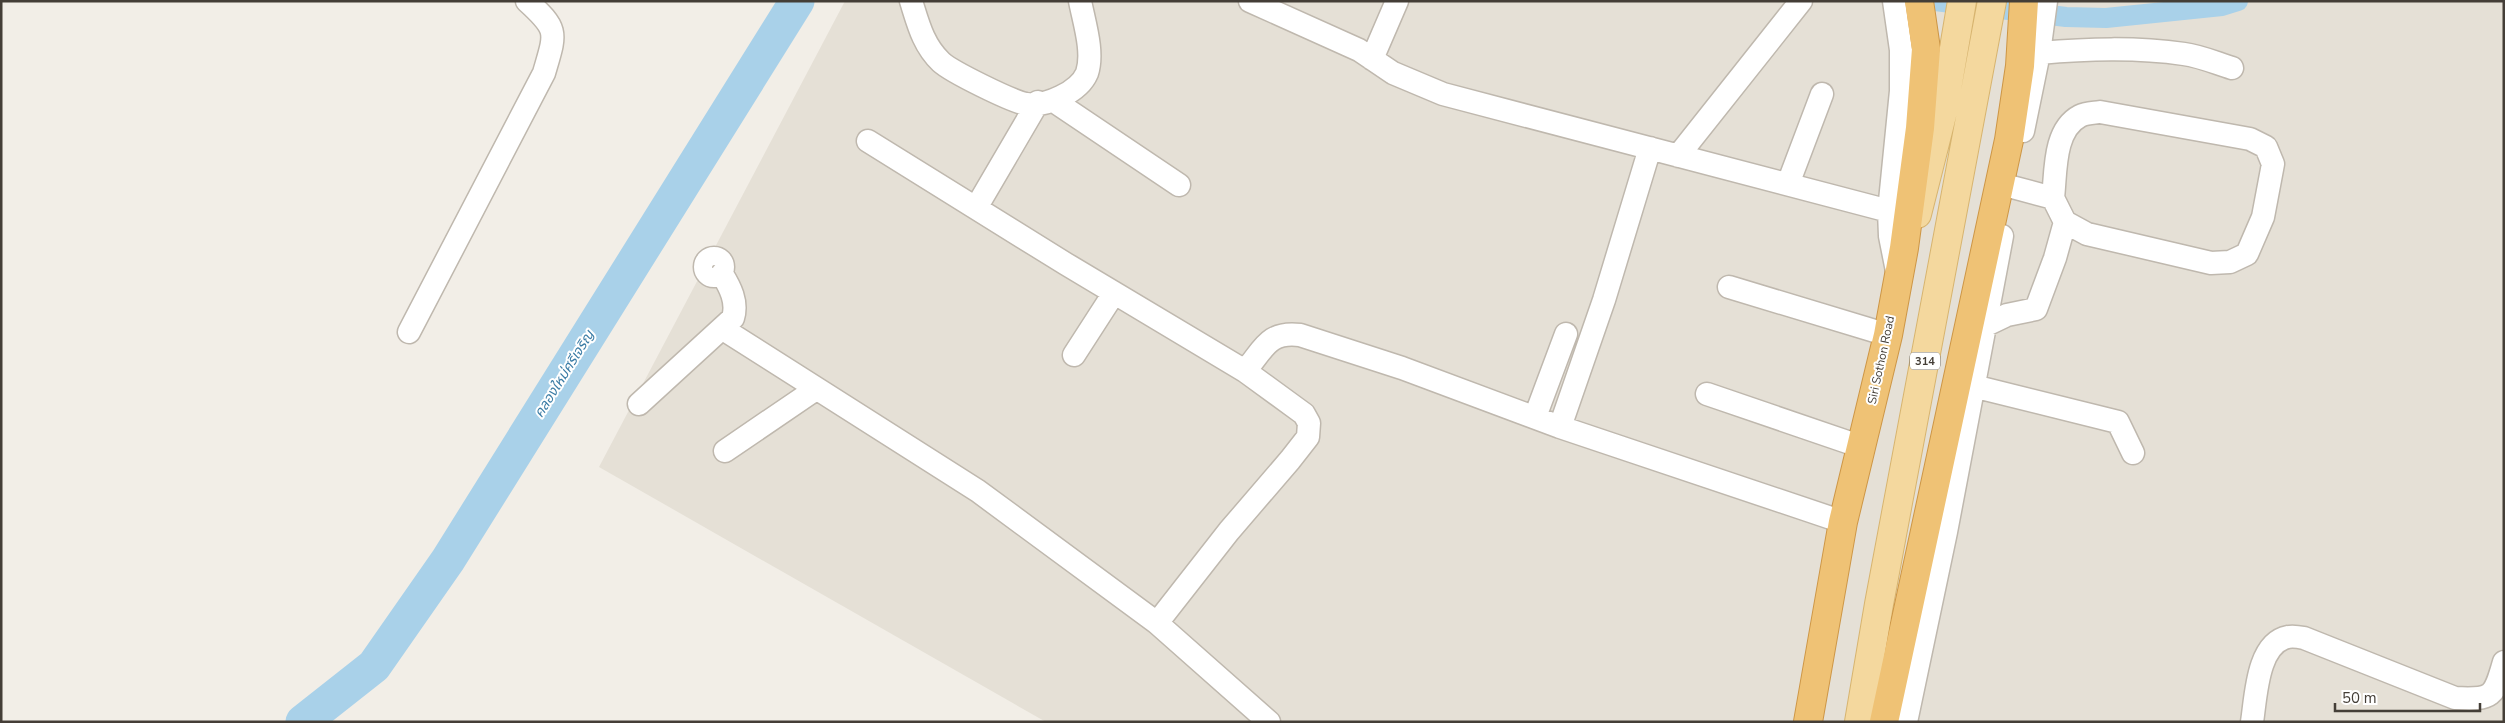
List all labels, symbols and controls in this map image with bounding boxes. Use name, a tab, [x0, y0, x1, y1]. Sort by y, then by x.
street label: Siri Sothon Road	[1864, 314, 1898, 406]
water label: คลองใหม่ศรีเจริญ	[530, 326, 599, 421]
road number: 314	[1910, 352, 1940, 370]
scale bar	[2335, 680, 2480, 712]
text: 50 m	[2342, 688, 2377, 708]

